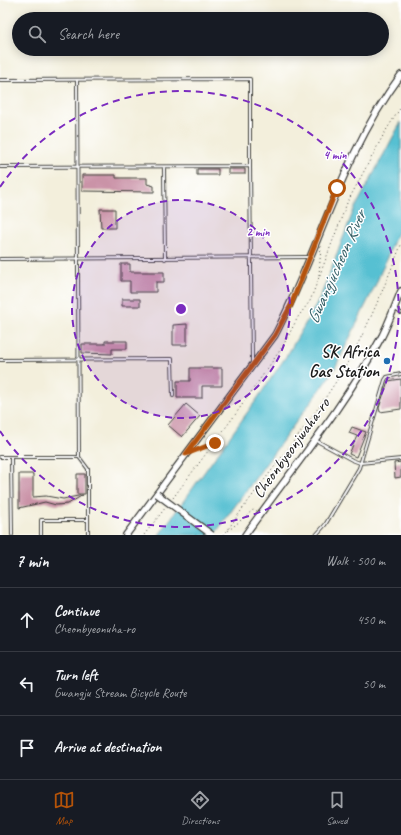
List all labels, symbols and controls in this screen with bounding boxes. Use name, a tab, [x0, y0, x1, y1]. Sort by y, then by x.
search box	[12, 12, 389, 56]
icon: search	[26, 23, 48, 45]
text: Search here	[58, 25, 119, 44]
text: 4 min	[324, 147, 347, 163]
route start	[328, 179, 346, 197]
water label: Gwangjucheon River	[301, 204, 372, 327]
text: 2 min	[247, 224, 270, 240]
centre of rings	[174, 302, 188, 316]
place label: SK Africa Gas Station	[309, 341, 381, 382]
marker: SK Africa Gas Station	[382, 356, 392, 366]
street label: Cheonbyeonjwaha-ro	[248, 393, 335, 502]
route end	[206, 434, 224, 452]
text: 7 min	[16, 551, 49, 572]
text: Walk · 500 m	[326, 553, 385, 569]
text: Continue	[54, 602, 99, 621]
icon: ahead	[16, 609, 38, 631]
text: 450 m	[357, 612, 385, 628]
text: Cheonbyeonuha-ro	[54, 621, 135, 637]
text: Turn left	[54, 666, 97, 685]
icon: left	[16, 673, 38, 695]
text: 50 m	[363, 676, 385, 692]
text: Gwangju Stream Bicycle Route	[54, 685, 187, 701]
icon: arrive	[16, 737, 38, 759]
text: Arrive at destination	[54, 738, 161, 757]
tab: Map	[53, 789, 75, 827]
tab: Directions	[181, 789, 220, 827]
tab: Saved	[326, 789, 348, 827]

